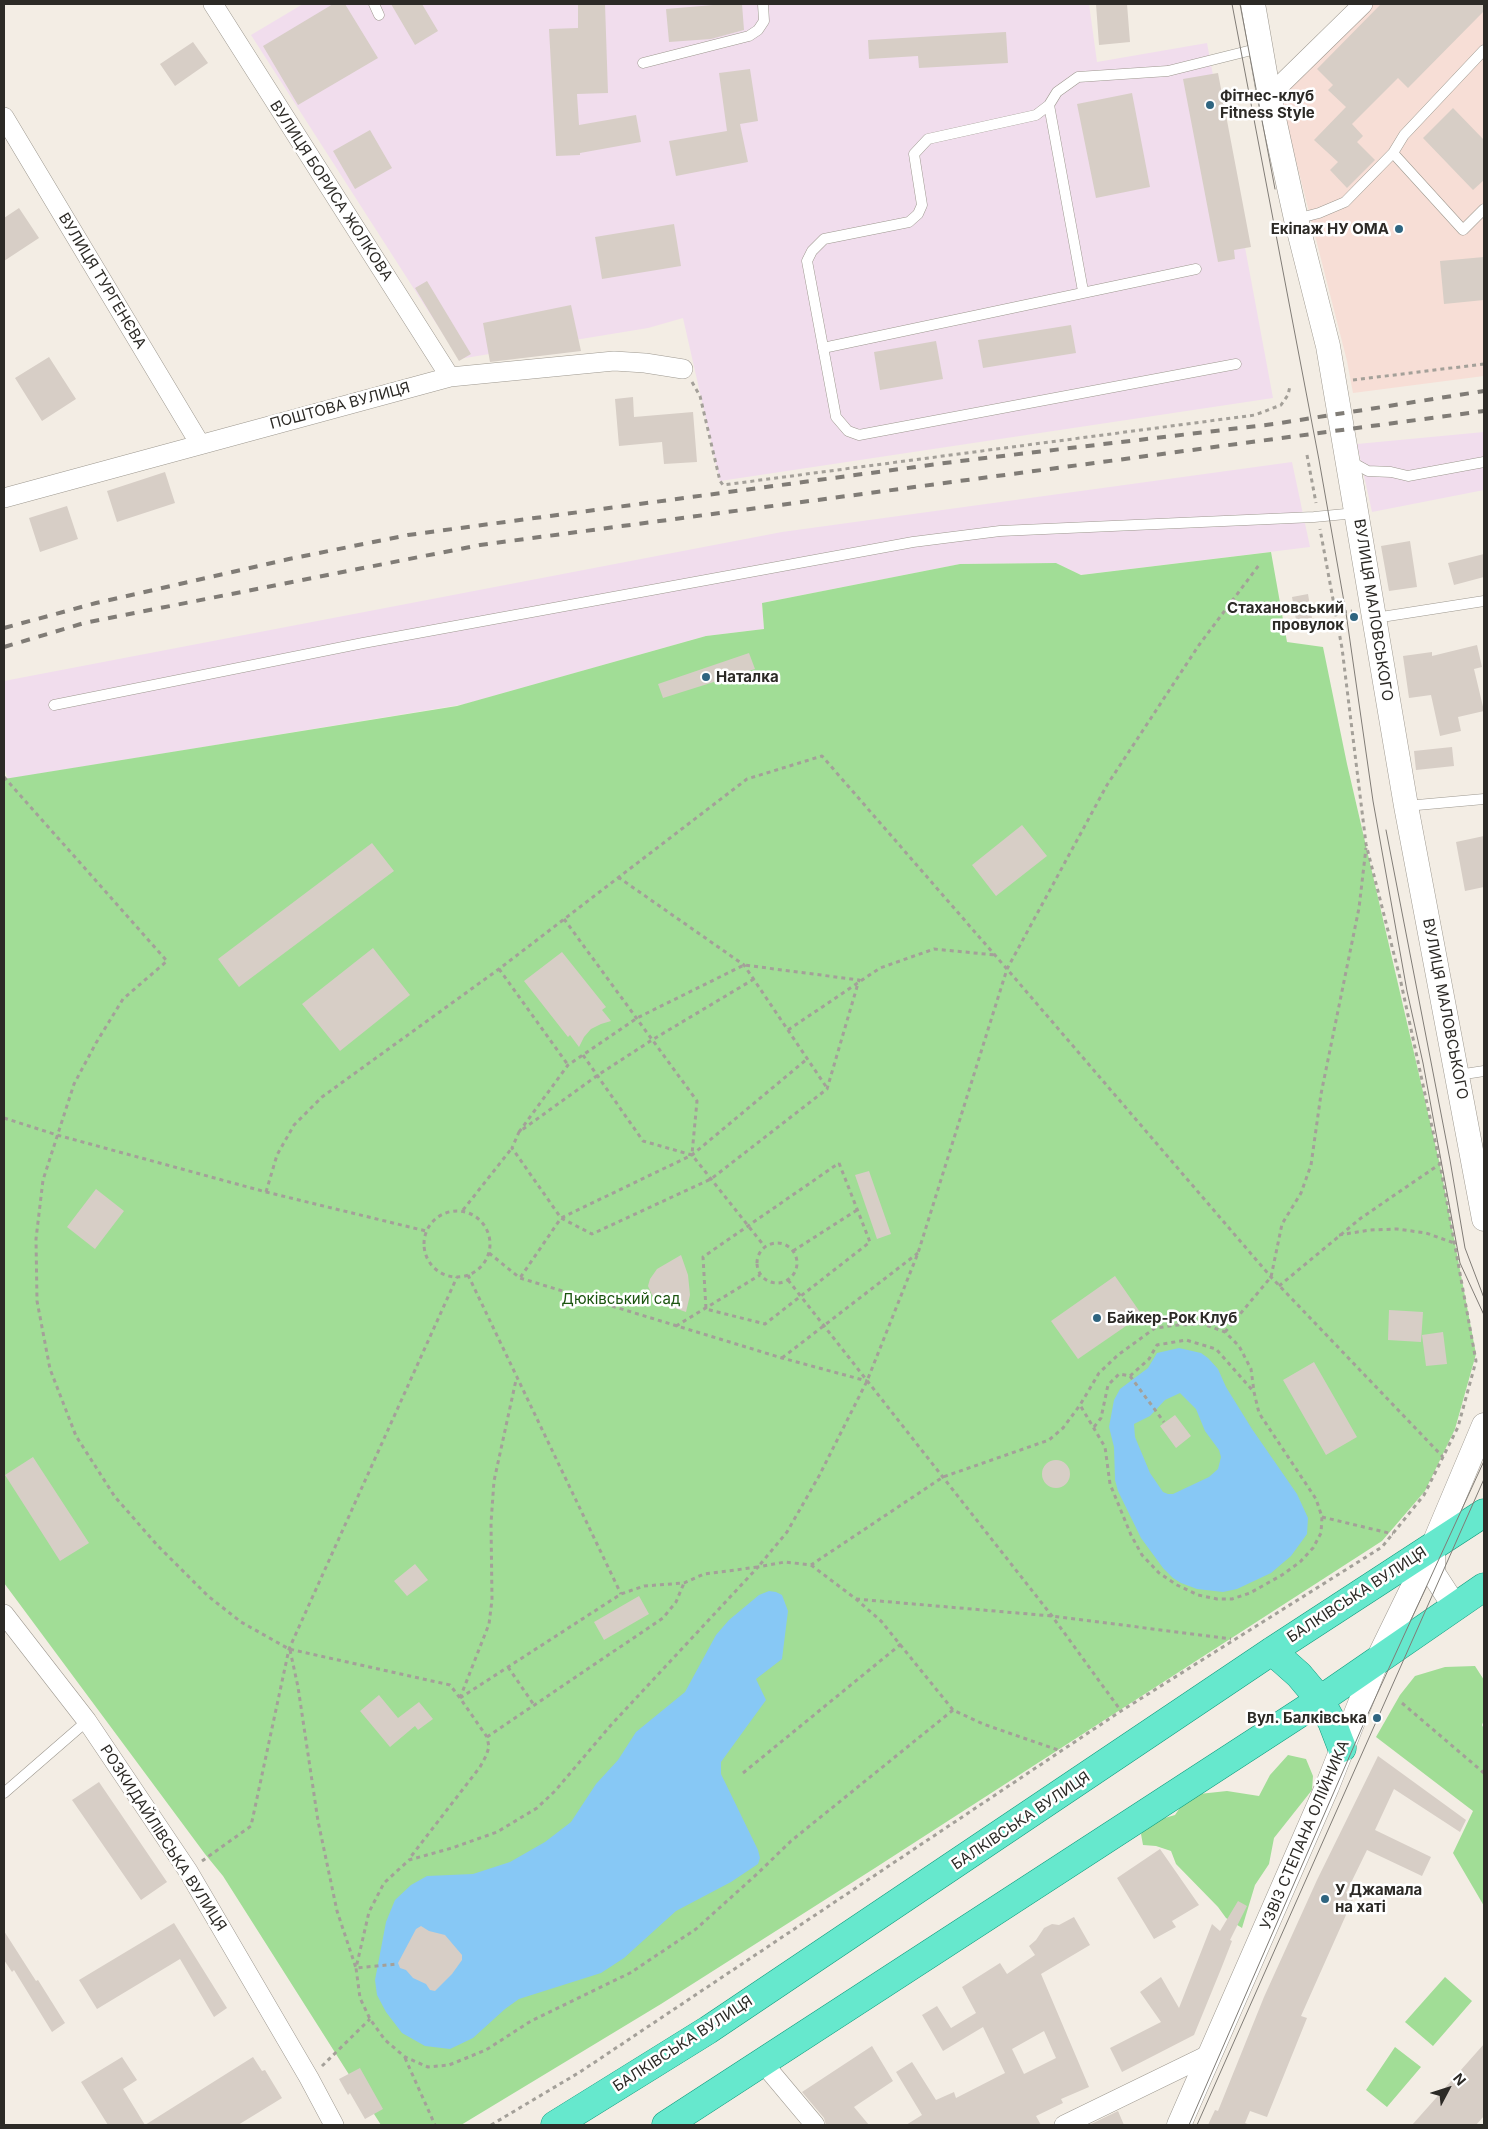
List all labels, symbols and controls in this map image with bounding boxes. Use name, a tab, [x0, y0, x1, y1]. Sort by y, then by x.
place label: Фітнес-клуб Fitness Style	[1220, 87, 1315, 122]
street label: ВУЛИЦЯ БОРИСА ЖОЛКОВА	[266, 97, 396, 285]
marker: Фітнес-клуб Fitness Style	[1204, 99, 1216, 111]
street label: ВУЛИЦЯ ТУРГЕНЄВА	[54, 210, 150, 352]
place label: Екіпаж НУ ОМА	[1271, 220, 1389, 238]
marker: Екіпаж НУ ОМА	[1393, 223, 1405, 235]
street label: ПОШТОВА ВУЛИЦЯ	[268, 379, 412, 433]
street label: ВУЛИЦЯ МАЛОВСЬКОГО	[1350, 518, 1396, 702]
place label: Стахановський провулок	[1227, 599, 1344, 634]
marker: Стахановський провулок	[1348, 611, 1360, 623]
place label: Наталка	[716, 668, 779, 686]
marker: Наталка	[700, 671, 712, 683]
street label: ВУЛИЦЯ МАЛОВСЬКОГО	[1419, 917, 1471, 1101]
park label: Дюківський сад	[562, 1290, 680, 1308]
place label: Байкер-Рок Клуб	[1107, 1309, 1237, 1327]
marker: Байкер-Рок Клуб	[1091, 1312, 1103, 1324]
street label: БАЛКІВСЬКА ВУЛИЦЯ	[1284, 1543, 1430, 1647]
place label: Вул. Балківська	[1247, 1709, 1367, 1727]
marker: Вул. Балківська	[1371, 1712, 1383, 1724]
street label: УЗВІЗ СТЕПАНА ОЛІЙНИКА	[1257, 1738, 1353, 1932]
street label: РОЗКИДАЙЛІВСЬКА ВУЛИЦЯ	[96, 1742, 230, 1934]
street label: БАЛКІВСЬКА ВУЛИЦЯ	[949, 1768, 1093, 1874]
place label: У Джамала на хаті	[1335, 1881, 1422, 1916]
marker: У Джамала на хаті	[1319, 1893, 1331, 1905]
street label: БАЛКІВСЬКА ВУЛИЦЯ	[610, 1992, 756, 2096]
north arrow	[1423, 2064, 1473, 2114]
text: N	[1450, 2069, 1470, 2089]

